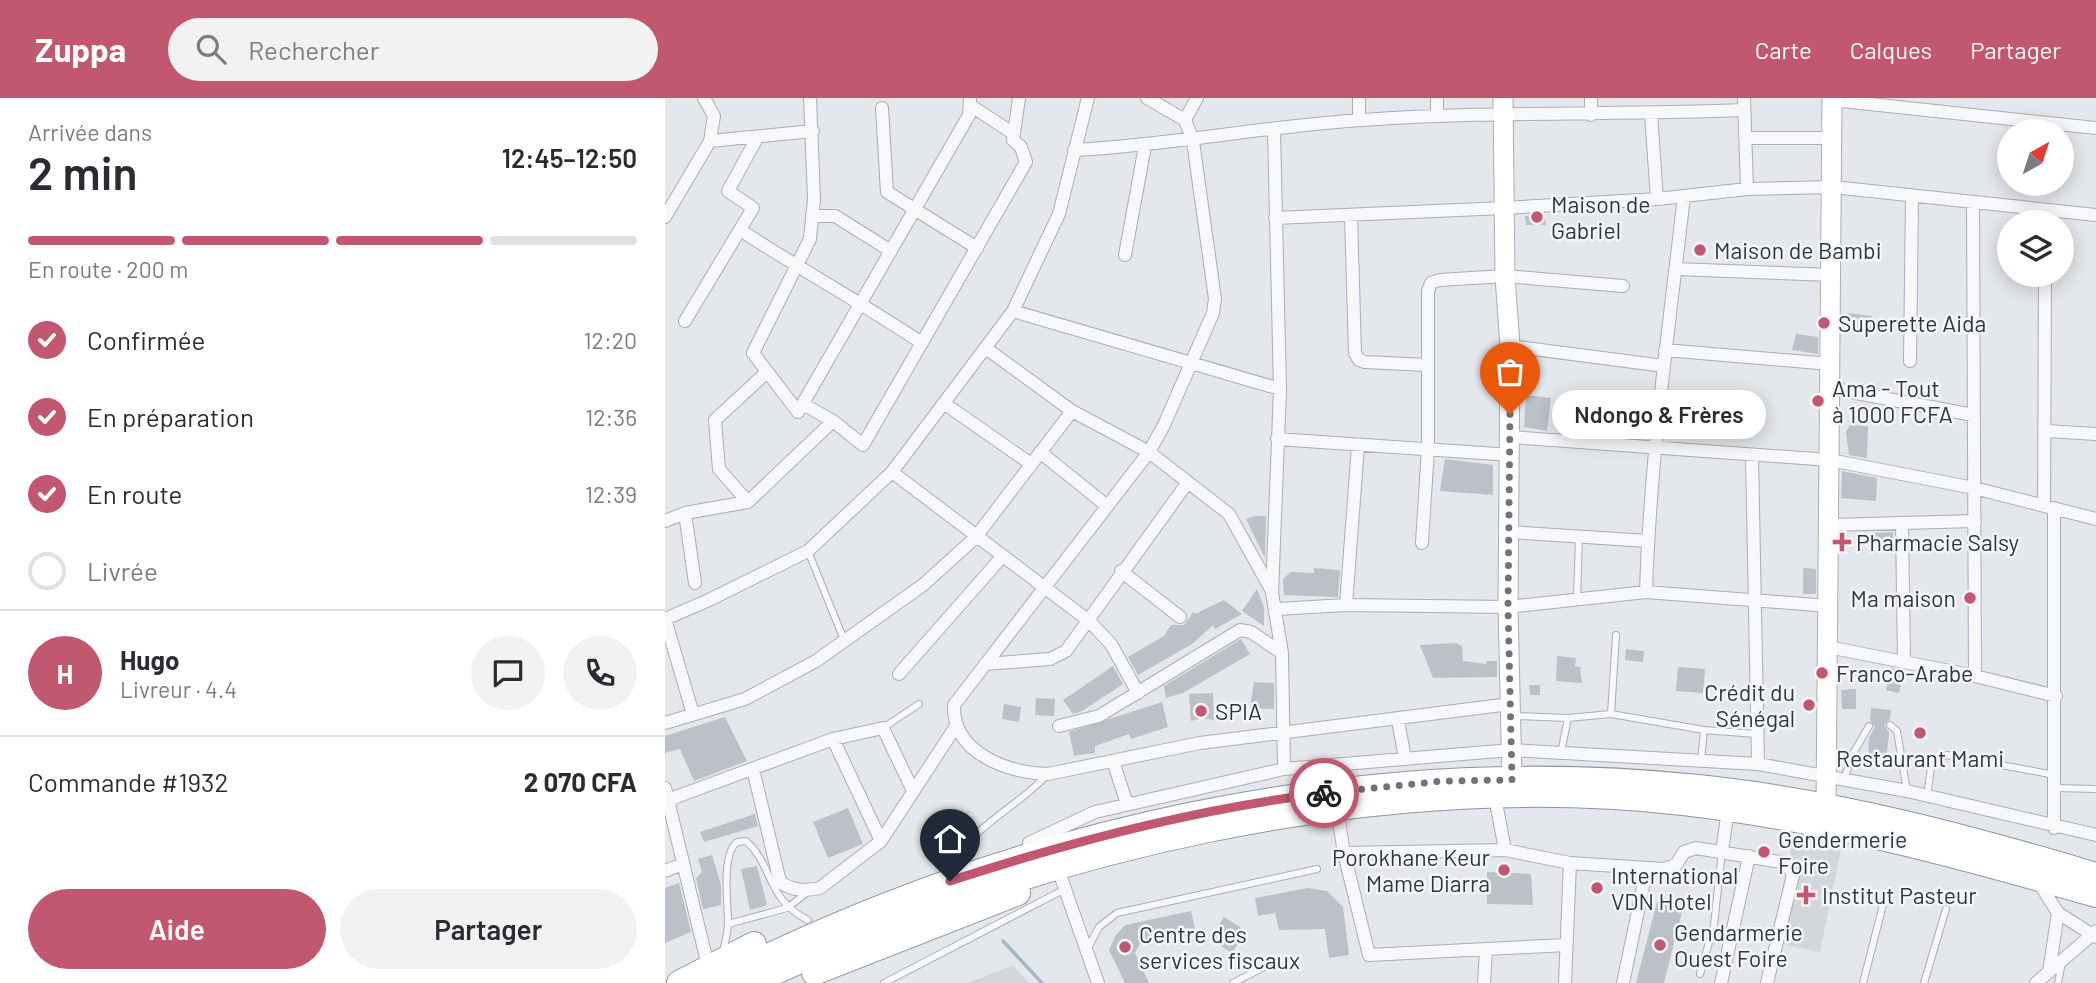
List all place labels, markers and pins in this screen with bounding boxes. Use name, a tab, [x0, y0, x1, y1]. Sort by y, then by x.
place label: Maison de Gabriel	[1551, 190, 1650, 244]
marker: Maison de Gabriel	[1529, 209, 1545, 225]
place label: Maison de Bambi	[1714, 236, 1882, 264]
marker: Maison de Bambi	[1692, 242, 1708, 258]
place label: Superette Aida	[1838, 309, 1986, 337]
marker: Superette Aida	[1816, 315, 1832, 331]
pin	[1480, 342, 1540, 414]
place label: Ama - Tout à 1000 FCFA	[1832, 374, 1953, 428]
callout: Ndongo & Frères	[1552, 390, 1765, 438]
marker: Ama - Tout à 1000 FCFA	[1810, 393, 1826, 409]
place label: Pharmacie Salsy	[1856, 528, 2019, 556]
marker: Pharmacie Salsy	[1834, 534, 1850, 550]
place label: Ma maison	[1851, 584, 1956, 612]
marker: Ma maison	[1962, 590, 1978, 606]
place label: Franco-Arabe	[1836, 659, 1973, 687]
marker: Franco-Arabe	[1814, 665, 1830, 681]
place label: Crédit du Sénégal	[1704, 678, 1795, 732]
place label: SPIA	[1215, 697, 1262, 725]
marker: Crédit du Sénégal	[1801, 697, 1817, 713]
marker: SPIA	[1193, 703, 1209, 719]
marker: Restaurant Mami	[1912, 725, 1928, 741]
place label: Restaurant Mami	[1836, 744, 2004, 772]
pin	[920, 809, 980, 881]
place label: Gendermerie Foire	[1778, 825, 1907, 879]
place label: Porokhane Keur Mame Diarra	[1332, 843, 1491, 897]
marker: Gendermerie Foire	[1756, 844, 1772, 860]
place label: International VDN Hotel	[1611, 861, 1738, 915]
marker: Porokhane Keur Mame Diarra	[1496, 862, 1512, 878]
marker: International VDN Hotel	[1589, 880, 1605, 896]
place label: Institut Pasteur	[1822, 881, 1977, 909]
marker: Institut Pasteur	[1796, 885, 1816, 905]
place label: Gendarmerie Ouest Foire	[1674, 918, 1803, 972]
place label: Centre des services fiscaux	[1139, 920, 1300, 974]
marker: Gendarmerie Ouest Foire	[1652, 937, 1668, 953]
marker: Centre des services fiscaux	[1117, 939, 1133, 955]

